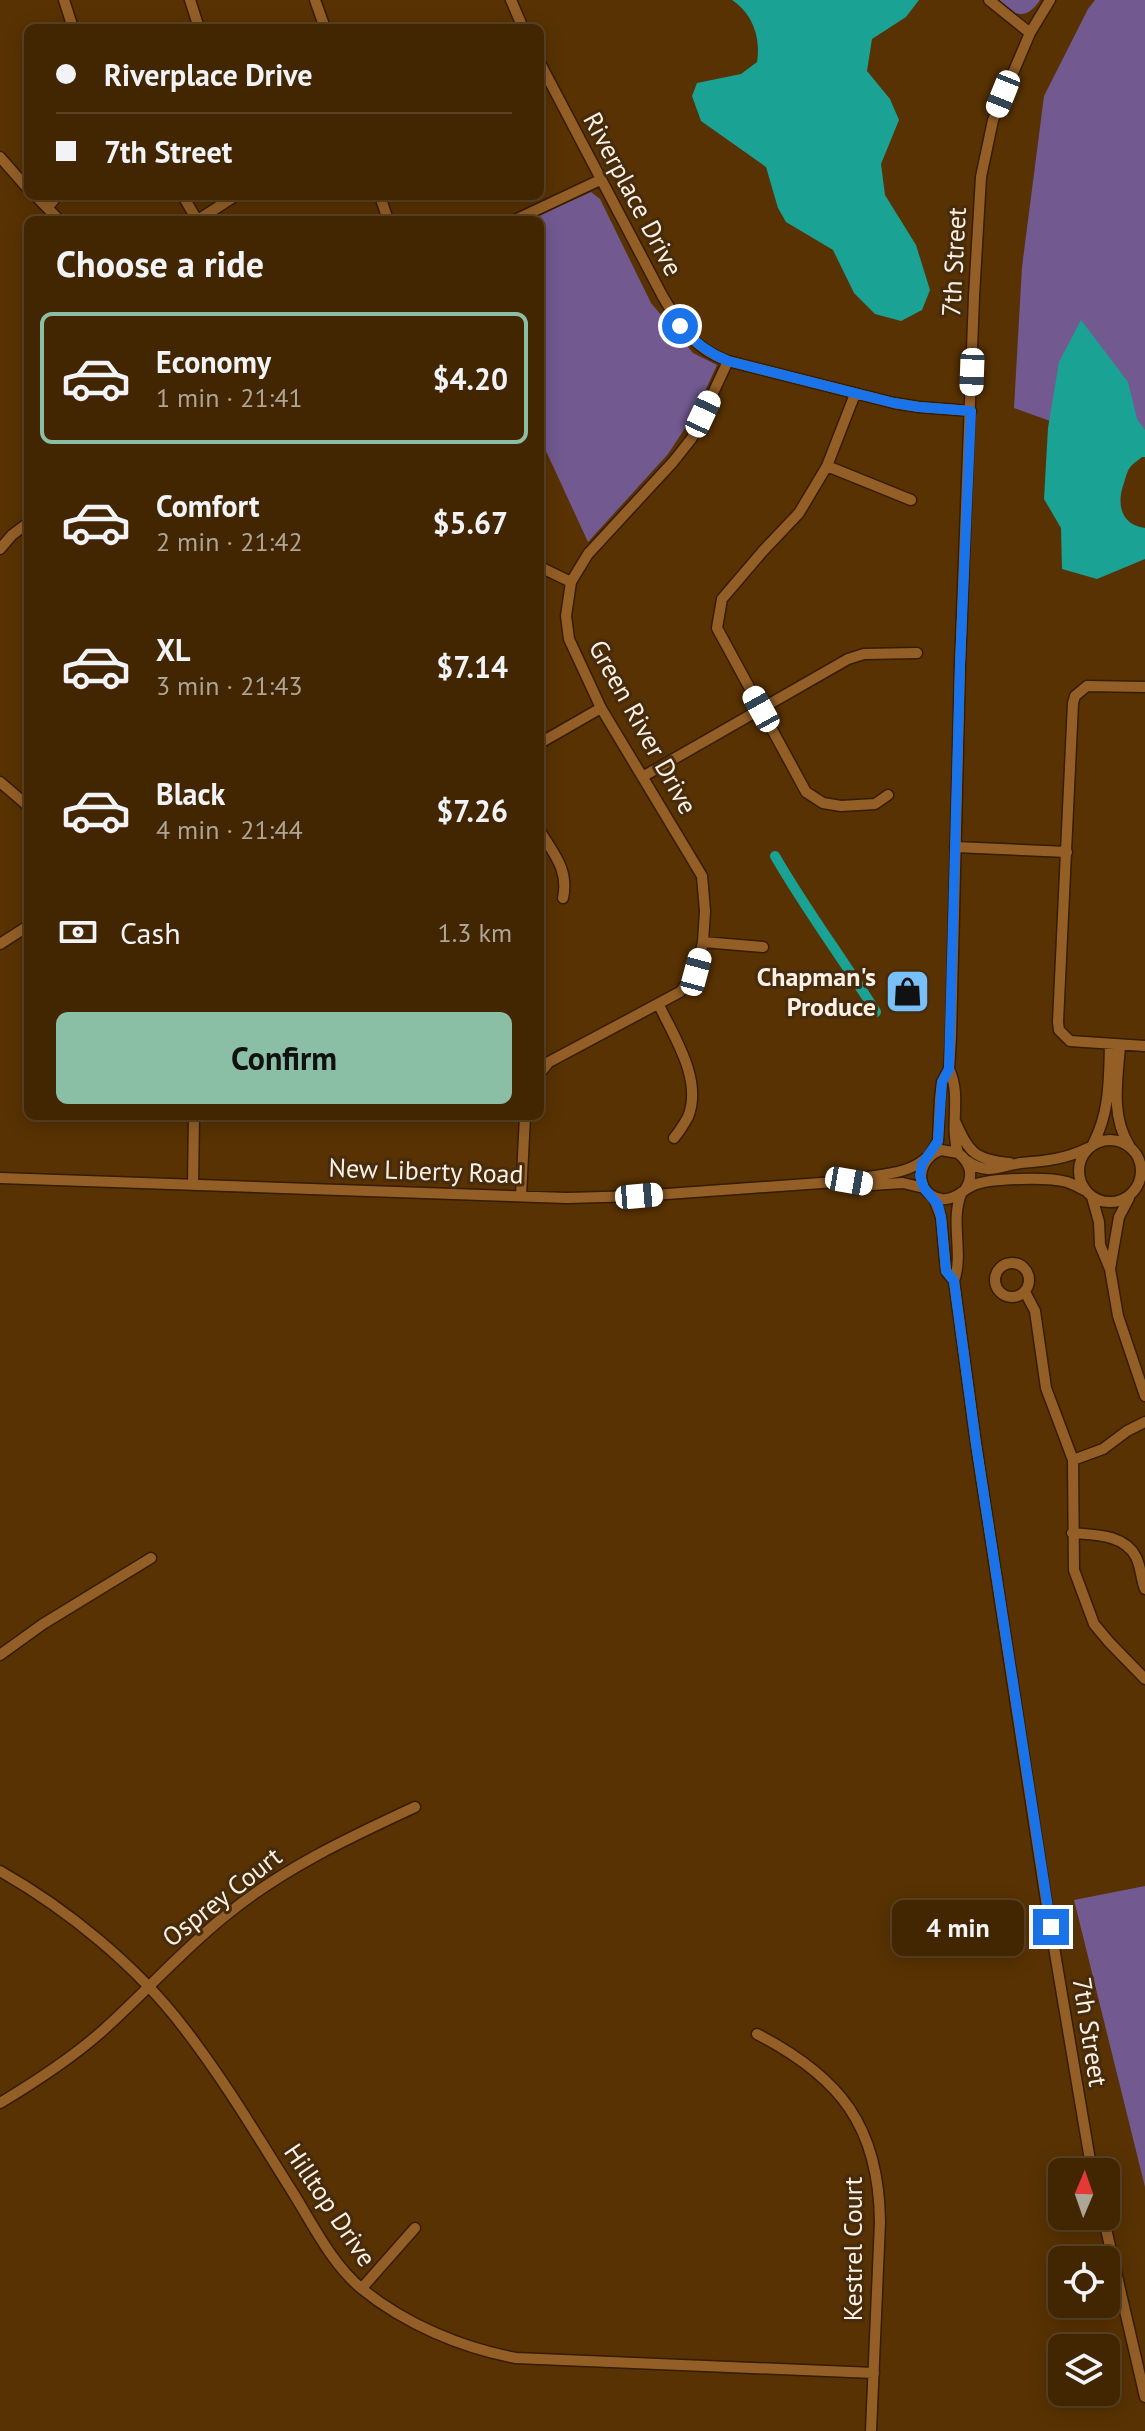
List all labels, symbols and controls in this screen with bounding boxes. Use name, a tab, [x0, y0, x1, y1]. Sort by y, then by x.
text: Riverplace Drive	[104, 55, 313, 94]
car	[983, 67, 1023, 121]
street label: Riverplace Drive	[576, 106, 690, 281]
text: 7th Street	[104, 132, 232, 171]
street label: 7th Street	[934, 206, 973, 318]
text: Choose a ride	[56, 240, 264, 287]
route start	[662, 308, 698, 344]
icon: car	[60, 342, 132, 414]
text: Economy	[156, 342, 271, 381]
car	[959, 348, 985, 396]
text: $4.20	[433, 359, 508, 398]
text: 1 min · 21:41	[156, 381, 303, 414]
car	[682, 387, 724, 441]
icon: car	[60, 486, 132, 558]
text: Comfort	[156, 486, 259, 525]
text: $5.67	[433, 503, 508, 542]
text: 2 min · 21:42	[156, 525, 303, 558]
icon: car	[60, 630, 132, 702]
text: XL	[156, 630, 190, 669]
street label: Green River Drive	[582, 634, 705, 820]
text: $7.14	[436, 647, 508, 686]
text: 3 min · 21:43	[156, 669, 303, 702]
car	[739, 682, 783, 736]
icon: car	[60, 774, 132, 846]
text: Black	[156, 774, 225, 813]
text: $7.26	[436, 791, 508, 830]
text: 4 min · 21:44	[156, 813, 303, 846]
icon: cash	[56, 910, 100, 954]
text: Cash	[120, 913, 181, 952]
text: 1.3 km	[438, 916, 512, 949]
car	[678, 946, 714, 998]
place label: Chapman's Produce	[757, 960, 876, 1023]
shop icon: Chapman's Produce	[883, 968, 931, 1016]
button: Confirm	[56, 1012, 512, 1104]
street label: New Liberty Road	[328, 1151, 524, 1190]
car	[823, 1165, 875, 1197]
car	[614, 1182, 664, 1210]
street label: Osprey Court	[155, 1840, 288, 1954]
callout: 4 min	[891, 1899, 1023, 1955]
route end	[1033, 1909, 1069, 1945]
text: 4 min	[926, 1911, 990, 1944]
street label: 7th Street	[1066, 1975, 1115, 2089]
street label: Hilltop Drive	[277, 2137, 384, 2273]
north arrow	[1048, 2158, 1120, 2230]
map controls	[1048, 2158, 1120, 2406]
street label: Kestrel Court	[836, 2177, 869, 2321]
button: locate	[1048, 2246, 1120, 2318]
button: layers	[1048, 2334, 1120, 2406]

